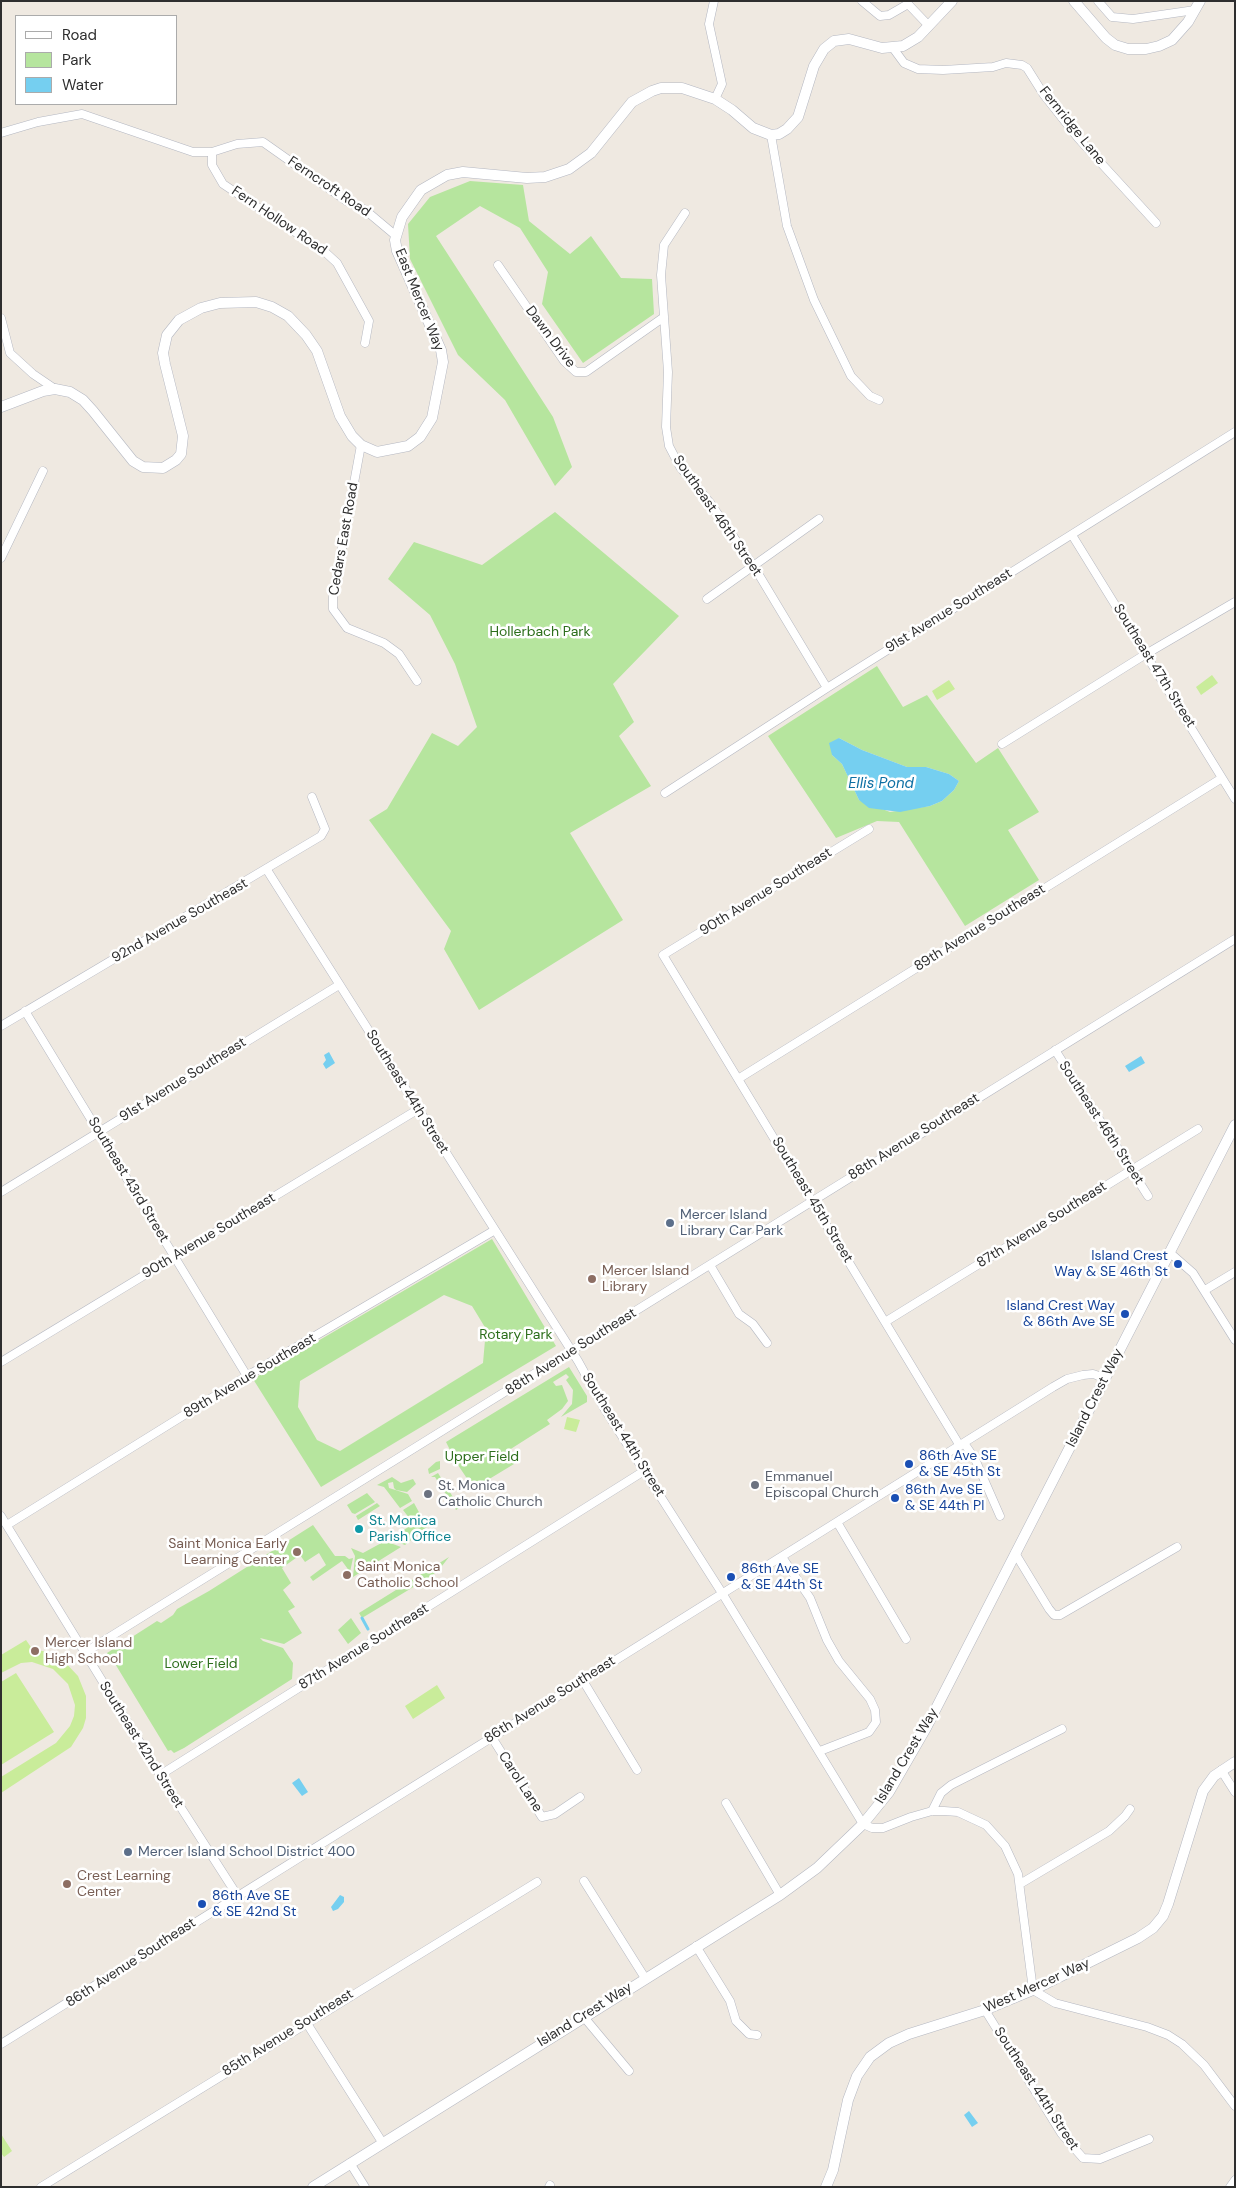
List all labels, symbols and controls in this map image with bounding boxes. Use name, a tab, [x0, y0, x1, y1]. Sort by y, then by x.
legend	[15, 15, 178, 105]
text: Road	[62, 25, 97, 45]
text: Park	[62, 50, 92, 70]
text: Water	[62, 75, 103, 95]
street label: Fernridge Lane	[1035, 83, 1109, 169]
street label: Ferncroft Road	[284, 153, 374, 221]
street label: Fern Hollow Road	[228, 183, 330, 259]
street label: East Mercer Way	[391, 246, 447, 354]
street label: Dawn Drive	[521, 303, 579, 371]
street label: Southeast 46th Street	[669, 452, 765, 580]
street label: Cedars East Road	[326, 481, 362, 597]
street label: 91st Avenue Southeast	[883, 565, 1015, 657]
street label: Southeast 47th Street	[1109, 601, 1199, 731]
park label: Hollerbach Park	[489, 624, 591, 640]
water label: Ellis Pond	[848, 775, 914, 793]
street label: 90th Avenue Southeast	[697, 844, 835, 940]
street label: 92nd Avenue Southeast	[109, 875, 251, 967]
street label: 89th Avenue Southeast	[911, 881, 1049, 975]
street label: Southeast 44th Street	[362, 1027, 452, 1157]
street label: 91st Avenue Southeast	[117, 1034, 249, 1126]
street label: Southeast 46th Street	[1055, 1058, 1147, 1188]
street label: 88th Avenue Southeast	[845, 1090, 983, 1184]
street label: Southeast 43rd Street	[84, 1114, 172, 1246]
street label: Southeast 45th Street	[768, 1134, 856, 1266]
street label: 87th Avenue Southeast	[974, 1178, 1110, 1272]
street label: 90th Avenue Southeast	[139, 1189, 279, 1283]
place label: Mercer Island Library Car Park	[680, 1207, 783, 1240]
marker: Mercer Island Library Car Park	[664, 1217, 676, 1229]
place label: Island Crest Way & SE 46th St	[1054, 1248, 1168, 1280]
marker: Island Crest Way & SE 46th St	[1172, 1258, 1184, 1270]
place label: Mercer Island Library	[602, 1263, 689, 1295]
marker: Mercer Island Library	[586, 1273, 598, 1285]
place label: Island Crest Way & 86th Ave SE	[1007, 1298, 1115, 1330]
street label: 88th Avenue Southeast	[502, 1305, 640, 1399]
marker: Island Crest Way & 86th Ave SE	[1119, 1308, 1131, 1320]
park label: Rotary Park	[479, 1327, 553, 1343]
street label: 89th Avenue Southeast	[181, 1330, 319, 1422]
street label: Island Crest Way	[1063, 1346, 1127, 1450]
street label: Southeast 44th Street	[578, 1370, 668, 1500]
place label: 86th Ave SE & SE 45th St	[919, 1448, 1001, 1480]
park label: Upper Field	[445, 1449, 519, 1465]
marker: 86th Ave SE & SE 45th St	[903, 1458, 915, 1470]
place label: Emmanuel Episcopal Church	[765, 1469, 879, 1501]
place label: St. Monica Catholic Church	[438, 1478, 543, 1510]
marker: Emmanuel Episcopal Church	[749, 1479, 761, 1491]
place label: 86th Ave SE & SE 44th Pl	[905, 1482, 984, 1514]
marker: St. Monica Catholic Church	[422, 1488, 434, 1500]
marker: 86th Ave SE & SE 44th Pl	[889, 1492, 901, 1504]
place label: St. Monica Parish Office	[369, 1513, 451, 1545]
marker: St. Monica Parish Office	[353, 1523, 365, 1535]
place label: Saint Monica Early Learning Center	[168, 1536, 287, 1568]
marker: Saint Monica Early Learning Center	[291, 1546, 303, 1558]
place label: Saint Monica Catholic School	[357, 1559, 458, 1591]
place label: 86th Ave SE & SE 44th St	[741, 1561, 823, 1594]
marker: Saint Monica Catholic School	[341, 1569, 353, 1581]
marker: 86th Ave SE & SE 44th St	[725, 1571, 737, 1583]
street label: 87th Avenue Southeast	[296, 1600, 432, 1694]
place label: Mercer Island High School	[45, 1635, 132, 1668]
marker: Mercer Island High School	[29, 1645, 41, 1657]
street label: 86th Avenue Southeast	[481, 1653, 619, 1747]
park label: Lower Field	[164, 1656, 238, 1672]
street label: Southeast 42nd Street	[95, 1679, 187, 1811]
street label: Island Crest Way	[872, 1705, 942, 1807]
street label: Carol Lane	[494, 1749, 546, 1815]
place label: Mercer Island School District 400	[138, 1844, 355, 1860]
marker: Mercer Island School District 400	[122, 1846, 134, 1858]
place label: Crest Learning Center	[77, 1868, 171, 1900]
marker: Crest Learning Center	[61, 1878, 73, 1890]
place label: 86th Ave SE & SE 42nd St	[212, 1888, 296, 1920]
marker: 86th Ave SE & SE 42nd St	[196, 1898, 208, 1910]
street label: 86th Avenue Southeast	[63, 1915, 199, 2011]
street label: West Mercer Way	[981, 1955, 1093, 2017]
street label: Island Crest Way	[535, 1979, 635, 2051]
street label: 85th Avenue Southeast	[219, 1986, 357, 2080]
street label: Southeast 44th Street	[990, 2024, 1082, 2154]

